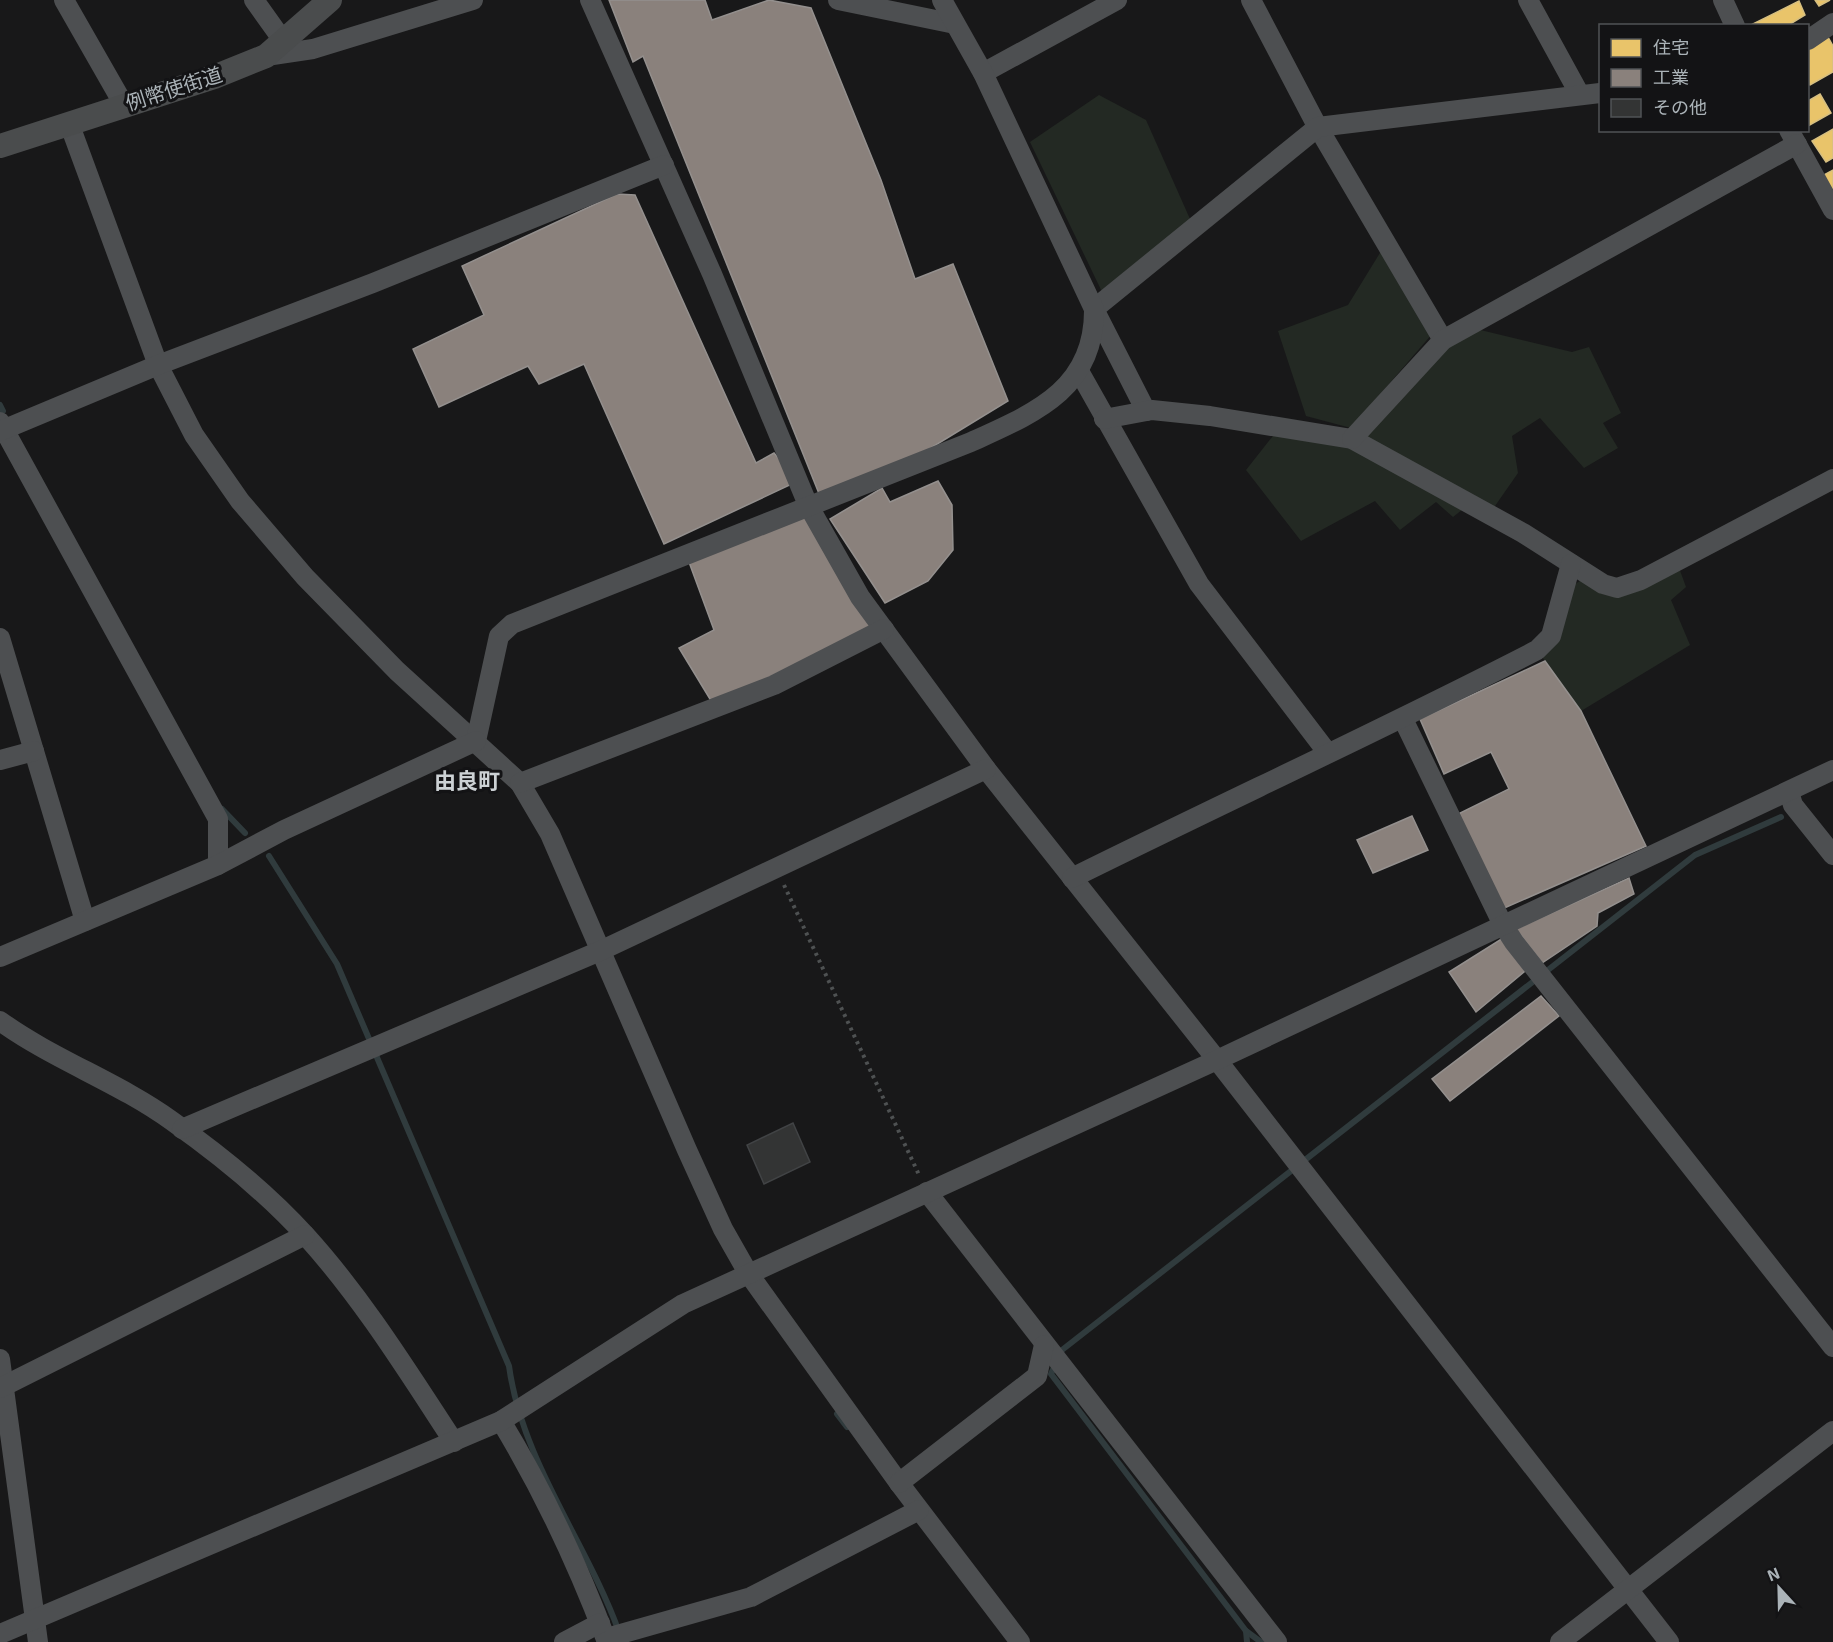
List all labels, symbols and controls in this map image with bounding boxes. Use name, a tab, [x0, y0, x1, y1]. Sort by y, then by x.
legend	[1599, 24, 1809, 132]
text: 住宅	[1653, 36, 1689, 58]
street label: 例幣使街道	[122, 61, 225, 115]
text: 工業	[1653, 66, 1689, 88]
text: その他	[1653, 96, 1707, 118]
district label: 由良町	[434, 767, 500, 793]
north arrow	[1749, 1558, 1809, 1618]
text: N	[1764, 1563, 1782, 1585]

